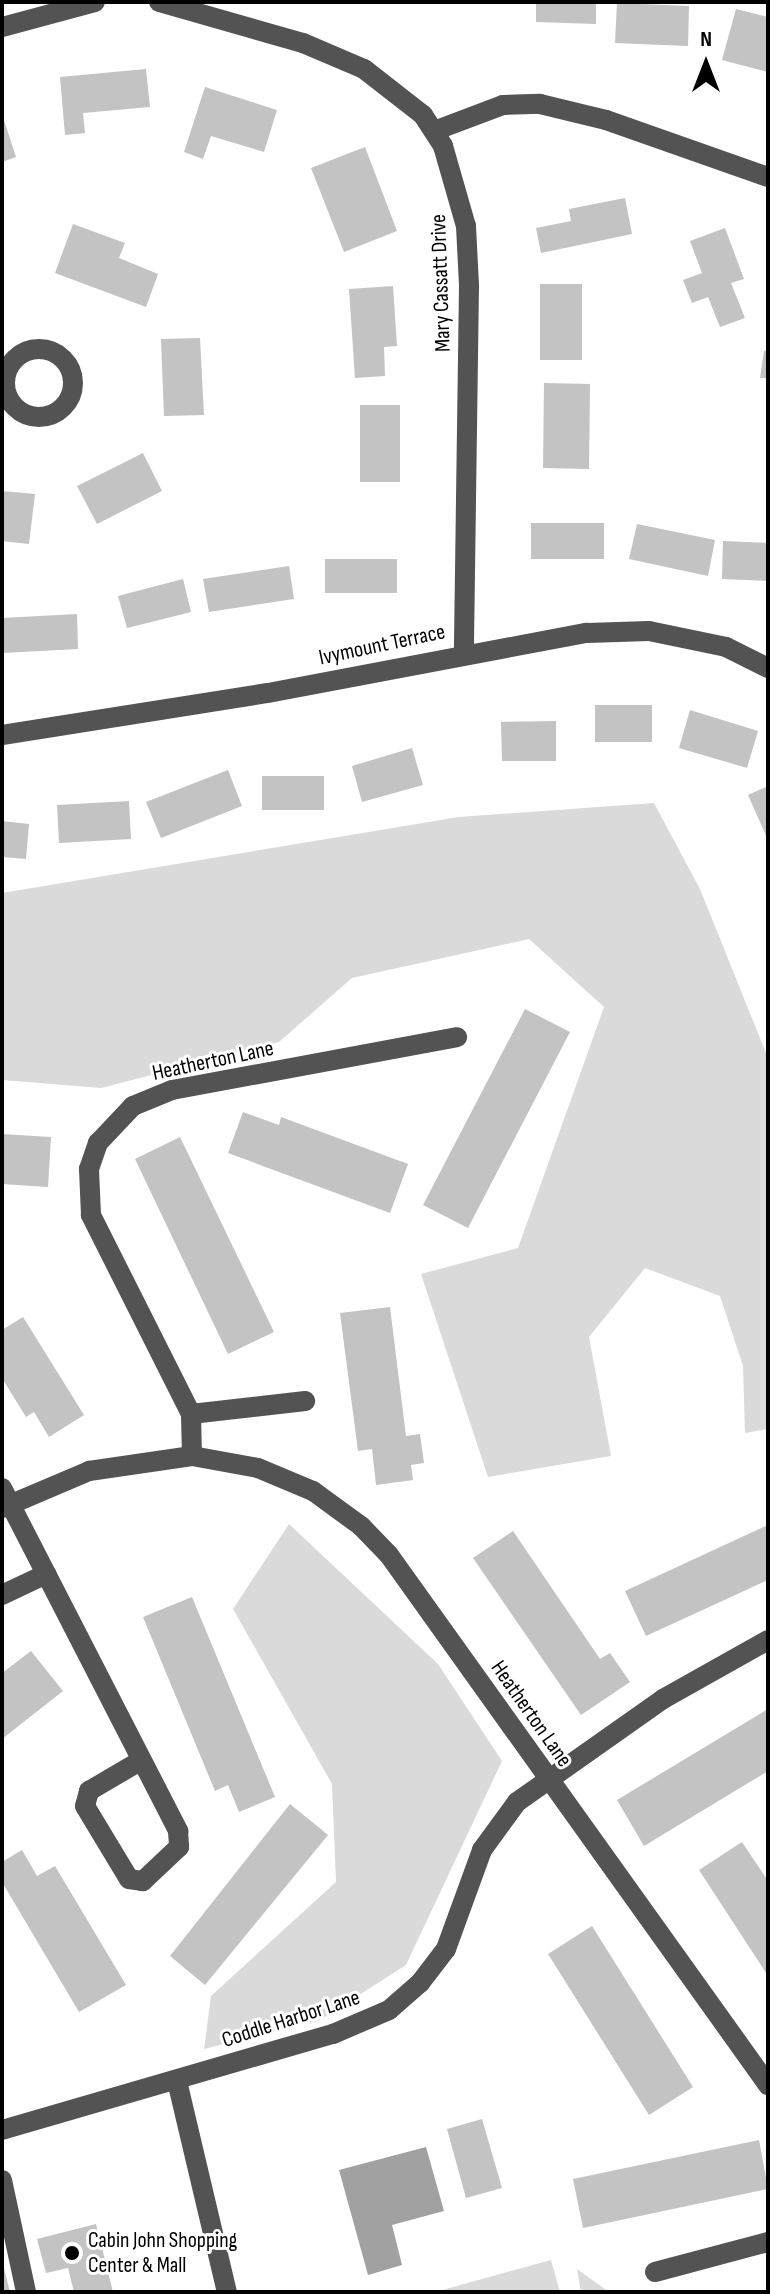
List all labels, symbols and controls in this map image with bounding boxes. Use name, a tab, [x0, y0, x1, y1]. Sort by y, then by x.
north arrow	[666, 24, 746, 104]
text: N	[700, 26, 712, 53]
street label: Mary Cassatt Drive	[425, 214, 457, 352]
street label: Ivymount Terrace	[317, 619, 447, 671]
street label: Heatherton Lane	[150, 1035, 276, 1087]
street label: Heatherton Lane	[485, 1656, 577, 1772]
street label: Coddle Harbor Lane	[219, 1984, 363, 2054]
place label: Cabin John Shopping Center & Mall	[88, 2227, 237, 2278]
marker: Cabin John Shopping Center & Mall	[63, 2244, 81, 2262]

